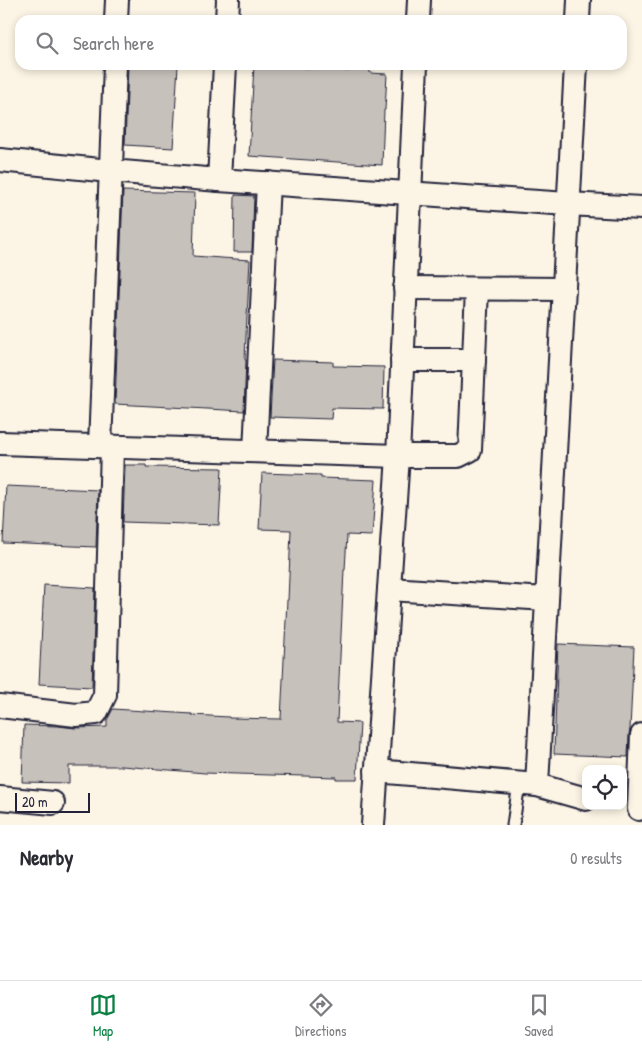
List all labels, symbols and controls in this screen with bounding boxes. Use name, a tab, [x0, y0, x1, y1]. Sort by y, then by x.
search box	[15, 15, 627, 70]
icon: search	[33, 29, 61, 57]
text: Search here	[73, 30, 154, 56]
map controls	[582, 765, 627, 810]
button: locate	[582, 765, 627, 810]
scale bar	[15, 790, 90, 813]
text: 20 m	[22, 792, 48, 811]
text: Nearby	[20, 843, 73, 872]
text: 0 results	[570, 847, 622, 869]
tab: Map	[89, 991, 117, 1040]
tab: Directions	[295, 991, 346, 1040]
tab: Saved	[524, 991, 553, 1040]

